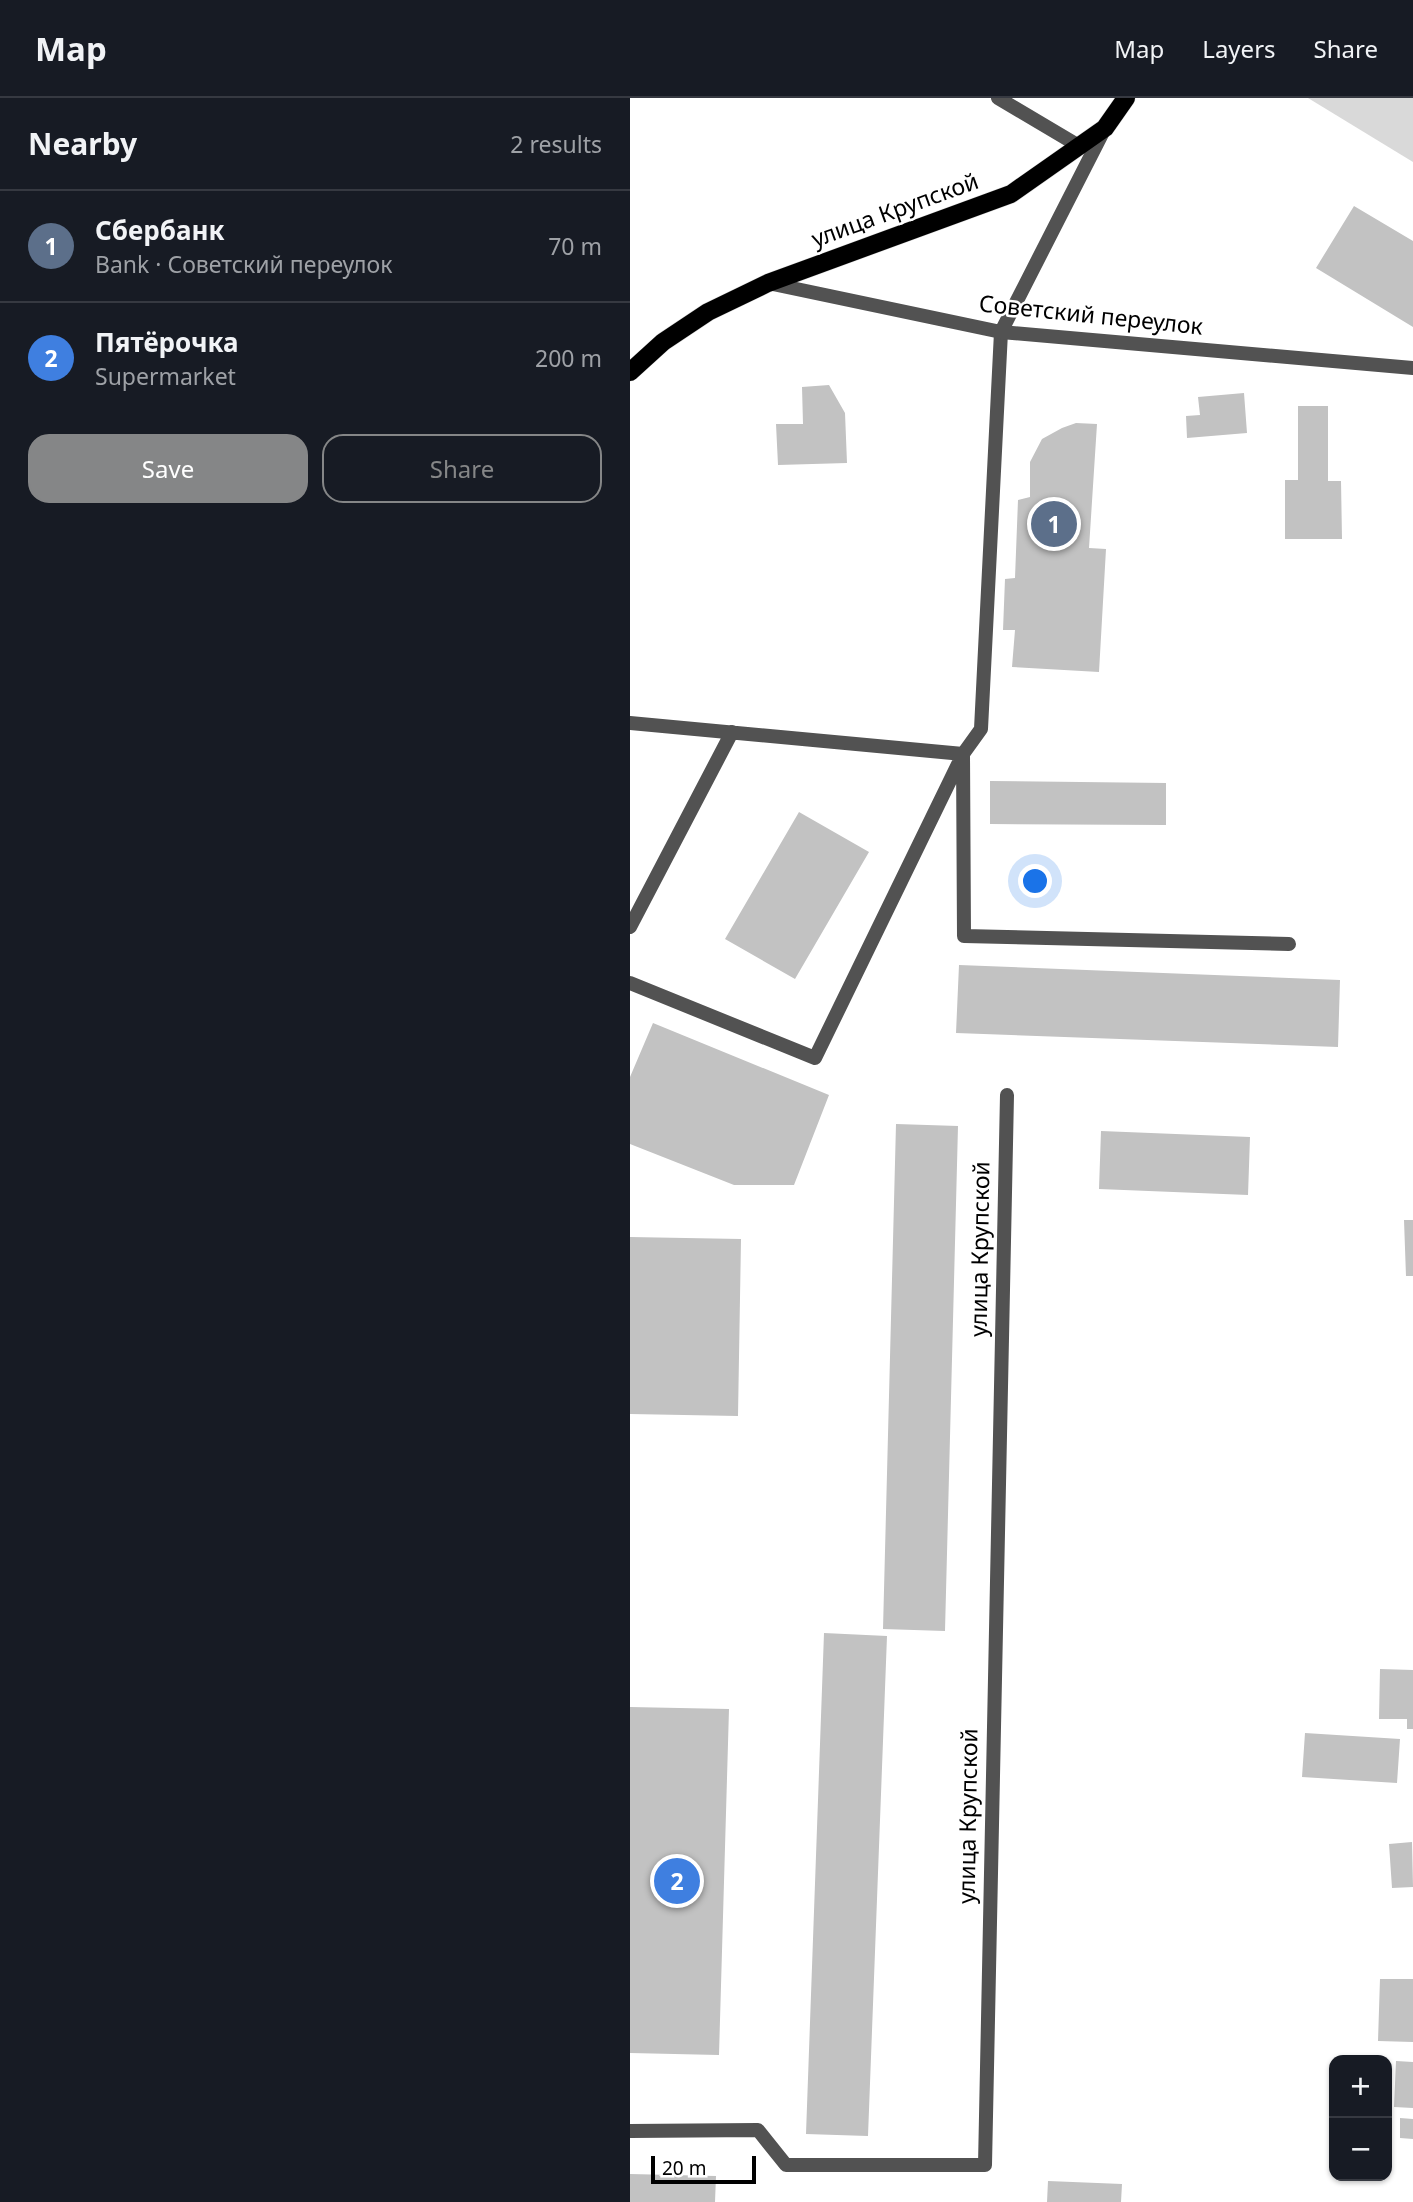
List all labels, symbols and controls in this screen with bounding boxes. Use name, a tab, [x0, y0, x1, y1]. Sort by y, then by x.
text: Map	[35, 26, 107, 71]
text: Map	[1114, 32, 1164, 65]
text: Layers	[1202, 32, 1276, 65]
text: Share	[1314, 32, 1378, 65]
text: Nearby	[28, 123, 137, 164]
text: 2 results	[510, 128, 602, 160]
street label: улица Крупской	[807, 164, 983, 254]
text: Сбербанк	[95, 212, 224, 248]
text: 1	[44, 230, 58, 262]
text: 70 m	[548, 230, 602, 262]
text: Bank · Советский переулок	[95, 248, 392, 280]
street label: Советский переулок	[978, 286, 1205, 342]
text: Пятёрочка	[95, 324, 239, 360]
text: 2	[44, 342, 58, 374]
text: 200 m	[535, 342, 602, 374]
text: Supermarket	[95, 360, 236, 392]
button: Save	[28, 434, 308, 503]
button: Share	[322, 434, 602, 503]
pin: 1	[1031, 498, 1077, 550]
your location	[1018, 864, 1052, 898]
street label: улица Крупской	[961, 1161, 997, 1337]
street label: улица Крупской	[949, 1728, 985, 1904]
pin: 2	[654, 1855, 700, 1907]
map controls	[1329, 2055, 1392, 2181]
button: +	[1329, 2055, 1392, 2118]
button: −	[1329, 2118, 1392, 2181]
scale bar	[651, 2153, 756, 2185]
text: 20 m	[662, 2155, 706, 2181]

